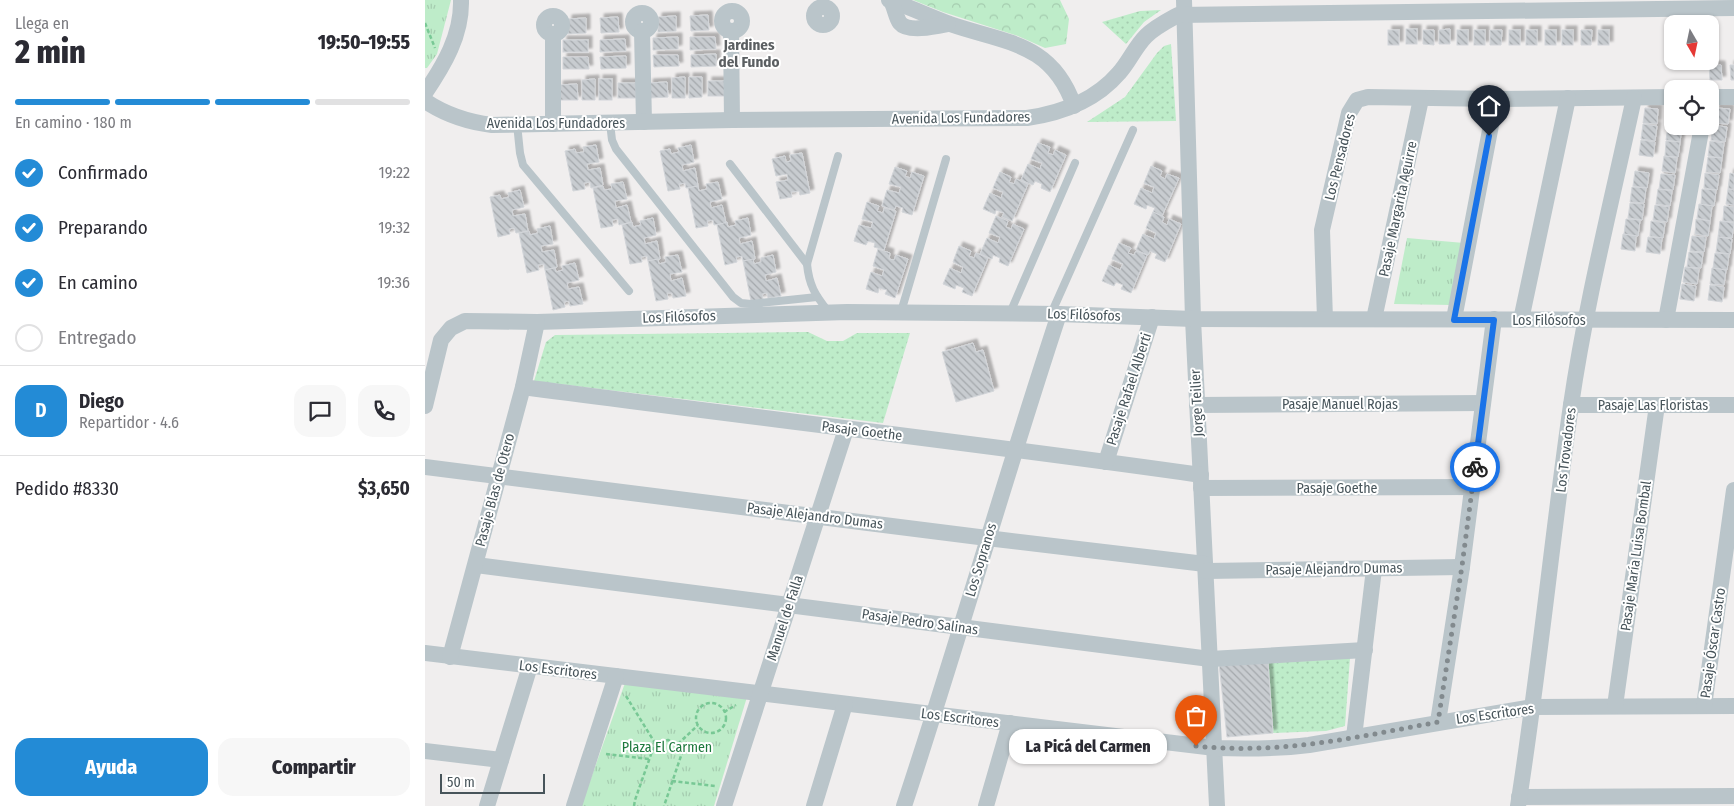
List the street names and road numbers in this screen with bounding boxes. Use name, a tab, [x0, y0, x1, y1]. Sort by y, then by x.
street label: Avenida Los Fundadores	[892, 108, 1030, 128]
street label: Los Pensadores	[1321, 112, 1359, 202]
street label: Avenida Los Fundadores	[487, 115, 625, 132]
street label: Pasaje Margarita Aguirre	[1375, 139, 1421, 278]
street label: Los Filósofos	[1047, 305, 1121, 325]
street label: Los Filósofos	[642, 307, 716, 327]
street label: Los Filósofos	[1512, 312, 1586, 329]
street label: Pasaje Rafael Alberti	[1103, 331, 1155, 447]
street label: Jorge Teilier	[1187, 369, 1207, 437]
street label: Pasaje Manuel Rojas	[1282, 396, 1398, 413]
street label: Pasaje Las Floristas	[1598, 397, 1708, 414]
street label: Los Trovadores	[1552, 406, 1580, 493]
street label: Pasaje Goethe	[821, 418, 903, 444]
street label: Pasaje Blas de Otero	[472, 431, 518, 549]
street label: Pasaje Goethe	[1297, 480, 1378, 497]
street label: Pasaje María Luisa Bombal	[1617, 480, 1655, 632]
street label: Pasaje Alejandro Dumas	[746, 499, 884, 533]
street label: Los Sopranos	[962, 521, 1000, 599]
street label: Pasaje Alejandro Dumas	[1265, 559, 1403, 579]
street label: Manuel de Falla	[763, 573, 807, 663]
street label: Pasaje Óscar Castro	[1696, 586, 1729, 699]
street label: Pasaje Pedro Salinas	[861, 605, 979, 639]
street label: Los Escritores	[518, 657, 598, 683]
street label: Los Escritores	[1455, 700, 1535, 728]
street label: Los Escritores	[920, 705, 1000, 731]

